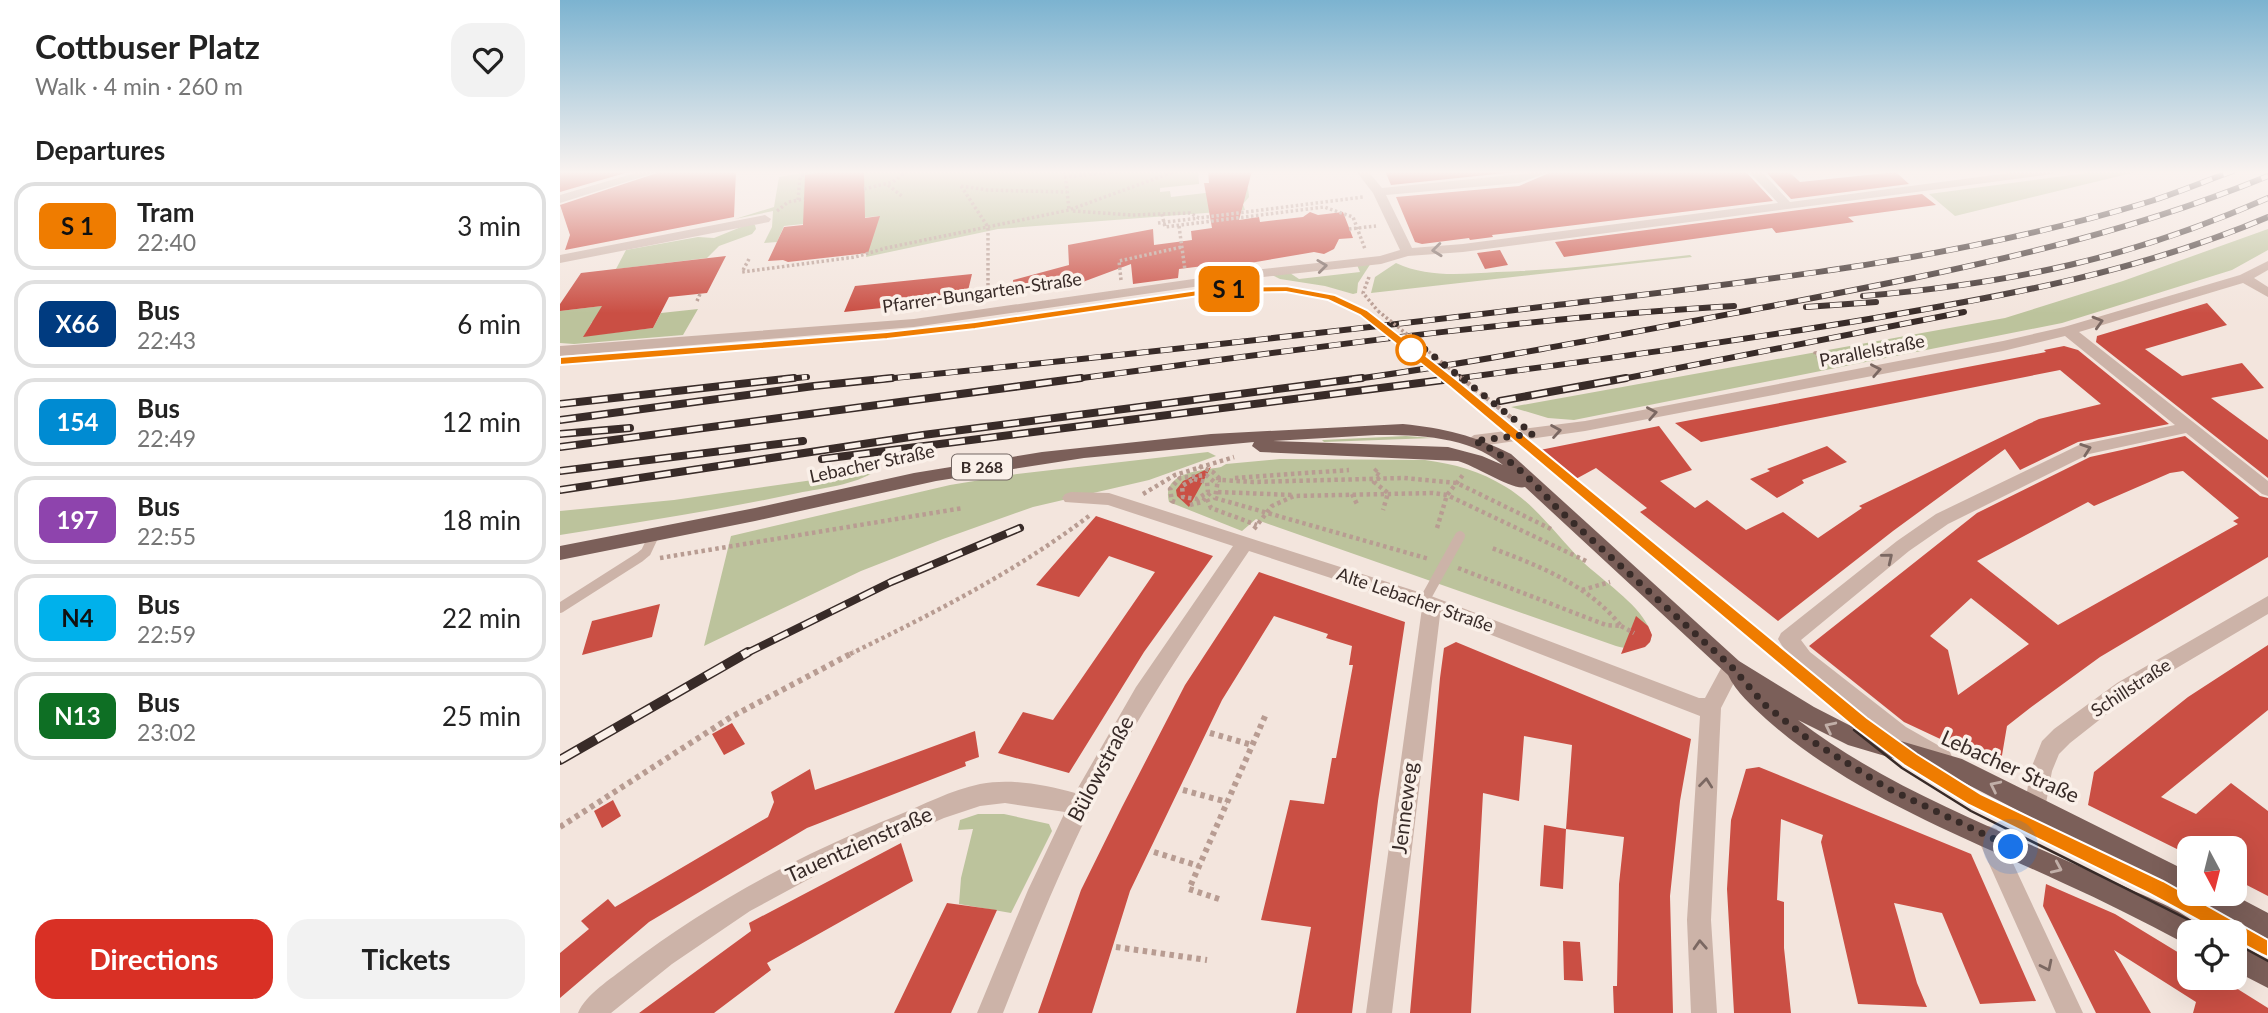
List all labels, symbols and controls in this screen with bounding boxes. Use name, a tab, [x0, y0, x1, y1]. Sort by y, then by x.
button: heart	[451, 23, 525, 97]
text: Cottbuser Platz	[35, 26, 260, 66]
text: Walk · 4 min · 260 m	[35, 72, 243, 100]
text: Departures	[35, 134, 165, 166]
text: Tram	[137, 196, 194, 228]
text: 3 min	[457, 210, 521, 242]
text: S 1	[61, 211, 94, 240]
text: 22:40	[137, 228, 196, 256]
one-way arrow	[1431, 243, 1443, 258]
one-way arrow	[1316, 258, 1327, 273]
line badge: S 1	[1189, 266, 1269, 312]
street label: Pfarrer-Bungarten-Straße	[881, 267, 1083, 317]
text: S 1	[1213, 274, 1245, 303]
text: Bus	[137, 294, 180, 326]
text: 6 min	[457, 308, 521, 340]
text: X66	[56, 309, 99, 338]
one-way arrow	[2092, 315, 2104, 330]
text: 22:43	[137, 326, 196, 354]
street label: Parallelstraße	[1817, 329, 1926, 371]
unlabelled marker	[1396, 335, 1426, 365]
one-way arrow	[1870, 364, 1882, 379]
text: Bus	[137, 392, 180, 424]
text: 12 min	[442, 406, 521, 438]
one-way arrow	[1646, 406, 1658, 421]
text: 154	[57, 407, 98, 436]
text: 22:49	[137, 424, 196, 452]
one-way arrow	[1550, 424, 1562, 439]
street label: Lebacher Straße	[807, 439, 936, 487]
one-way arrow	[2080, 443, 2092, 457]
road number: B 268	[952, 454, 1012, 480]
text: Bus	[137, 490, 180, 522]
text: 18 min	[442, 504, 521, 536]
text: 197	[57, 505, 98, 534]
text: 22:55	[137, 522, 196, 550]
one-way arrow	[1879, 554, 1892, 566]
street label: Alte Lebacher Straße	[1334, 562, 1496, 636]
text: Bus	[137, 588, 180, 620]
text: 22 min	[442, 602, 521, 634]
text: N4	[61, 603, 94, 632]
text: 22:59	[137, 620, 196, 648]
street label: Schillstraße	[2086, 653, 2174, 721]
text: Bus	[137, 686, 180, 718]
text: 25 min	[442, 700, 521, 732]
text: N13	[54, 701, 101, 730]
street label: Bülowstraße	[1061, 711, 1138, 825]
text: 23:02	[137, 718, 196, 746]
one-way arrow	[1825, 722, 1837, 736]
street label: Lebacher Straße	[1938, 724, 2083, 807]
street label: Jenneweg	[1385, 760, 1422, 855]
one-way arrow	[1698, 777, 1713, 788]
one-way arrow	[1990, 780, 2002, 794]
street label: Tauentzienstraße	[781, 800, 935, 887]
your location	[1993, 829, 2028, 864]
north arrow	[2177, 836, 2247, 906]
map controls	[2177, 836, 2247, 990]
one-way arrow	[2050, 860, 2063, 874]
button: Directions	[35, 919, 273, 999]
button: Tickets	[287, 919, 525, 999]
button: locate	[2177, 920, 2247, 990]
one-way arrow	[1693, 939, 1708, 950]
one-way arrow	[2039, 959, 2053, 971]

